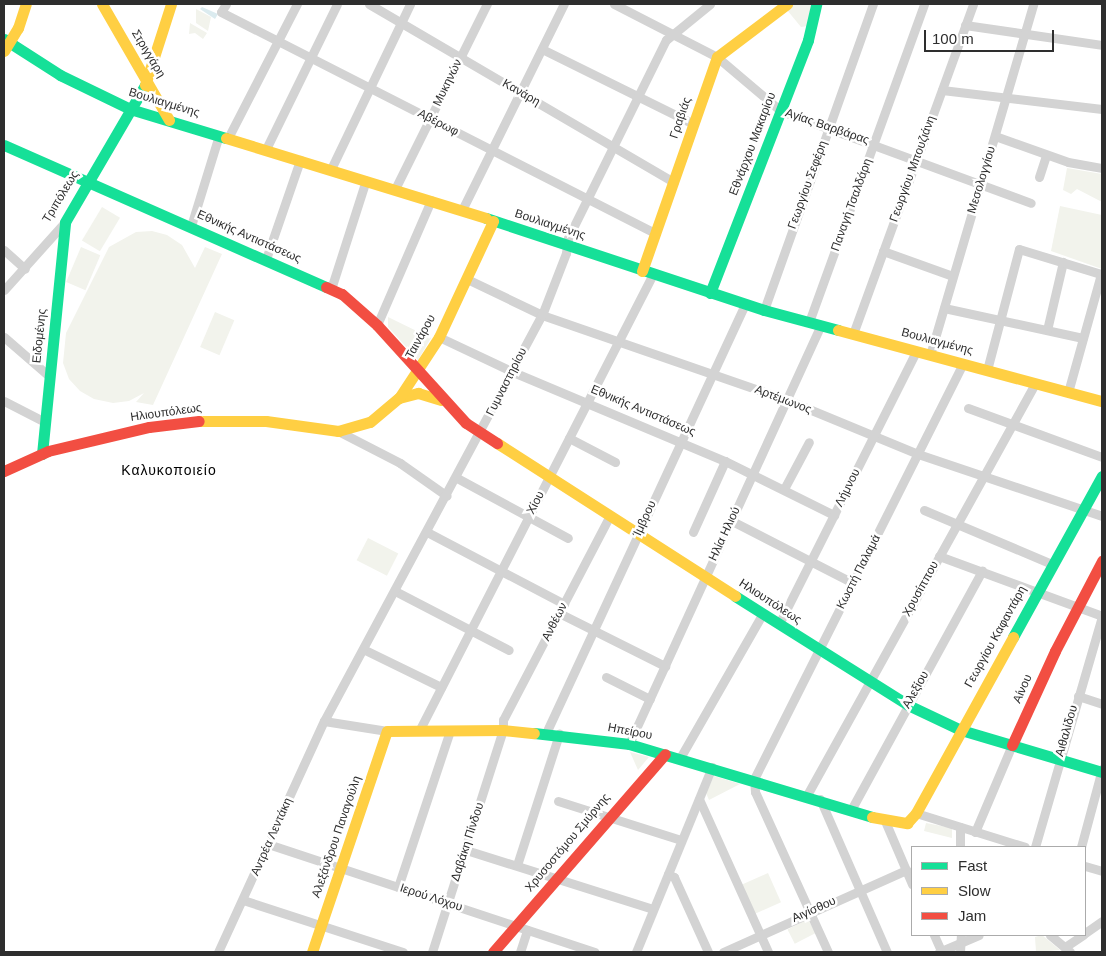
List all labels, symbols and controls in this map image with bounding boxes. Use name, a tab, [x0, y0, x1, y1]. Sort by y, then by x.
scale bar	[926, 20, 1056, 52]
street label: Στριγγάρη	[128, 27, 168, 81]
text: 100 m	[932, 30, 974, 47]
street label: Μυκηνών	[430, 57, 466, 109]
street label: Κανάρη	[500, 76, 542, 110]
street label: Βουλιαγμένης	[127, 85, 201, 121]
street label: Εθνάρχου Μακαρίου	[727, 90, 779, 198]
street label: Γραβιάς	[667, 95, 695, 141]
street label: Αγίας Βαρβάρας	[783, 106, 871, 148]
street label: Αβέρωφ	[415, 107, 461, 139]
street label: Γεωργίου Μπουζιάνη	[887, 114, 939, 224]
street label: Γεωργίου Σεφέρη	[785, 139, 831, 231]
street label: Μεσολογγίου	[965, 145, 999, 215]
street label: Παναγή Τσαλδάρη	[829, 157, 875, 253]
street label: Τριπόλεως	[40, 168, 82, 226]
street label: Εθνικής Αντιστάσεως	[194, 207, 304, 267]
street label: Βουλιαγμένης	[513, 207, 587, 243]
street label: Ειδομένης	[30, 308, 50, 364]
street label: Ταινάρου	[403, 312, 439, 362]
street label: Βουλιαγμένης	[900, 326, 974, 358]
street label: Γυμναστηρίου	[484, 346, 530, 418]
street label: Εθνικής Αντιστάσεως	[588, 382, 698, 440]
street label: Αρτέμωνος	[753, 383, 813, 417]
street label: Ηλιουπόλεως	[129, 401, 203, 425]
district label: Καλυκοποιείο	[120, 462, 218, 478]
street label: Λήμνου	[832, 467, 864, 509]
street label: Χίου	[524, 489, 548, 517]
street label: Ίμβρου	[630, 499, 660, 539]
street label: Ηλία Ηλιού	[706, 505, 744, 563]
street label: Κωστή Παλαμά	[834, 532, 884, 612]
street label: Χρυσίππου	[900, 559, 942, 619]
street label: Ηλιουπόλεως	[736, 576, 804, 628]
street label: Γεωργίου Καφαντάρη	[962, 584, 1030, 690]
street label: Ανθέων	[539, 600, 571, 644]
street label: Αλεξίου	[900, 669, 932, 711]
street label: Αίνου	[1010, 672, 1036, 706]
street label: Αιθαλίδου	[1053, 704, 1081, 758]
street label: Ηπείρου	[607, 721, 653, 743]
street label: Αλεξάνδρου Παναγούλη	[309, 774, 365, 900]
street label: Χρυσοστόμου Σμύρνης	[523, 791, 613, 895]
street label: Αντρέα Λεντάκη	[248, 795, 296, 879]
street label: Δαβάκη Πίνδου	[448, 801, 488, 883]
legend	[911, 846, 1086, 936]
text: Fast	[958, 857, 987, 874]
street label: Ιερού Λόχου	[398, 881, 464, 915]
text: Slow	[958, 882, 991, 899]
street label: Αιγίσθου	[790, 894, 838, 926]
text: Jam	[958, 907, 986, 924]

